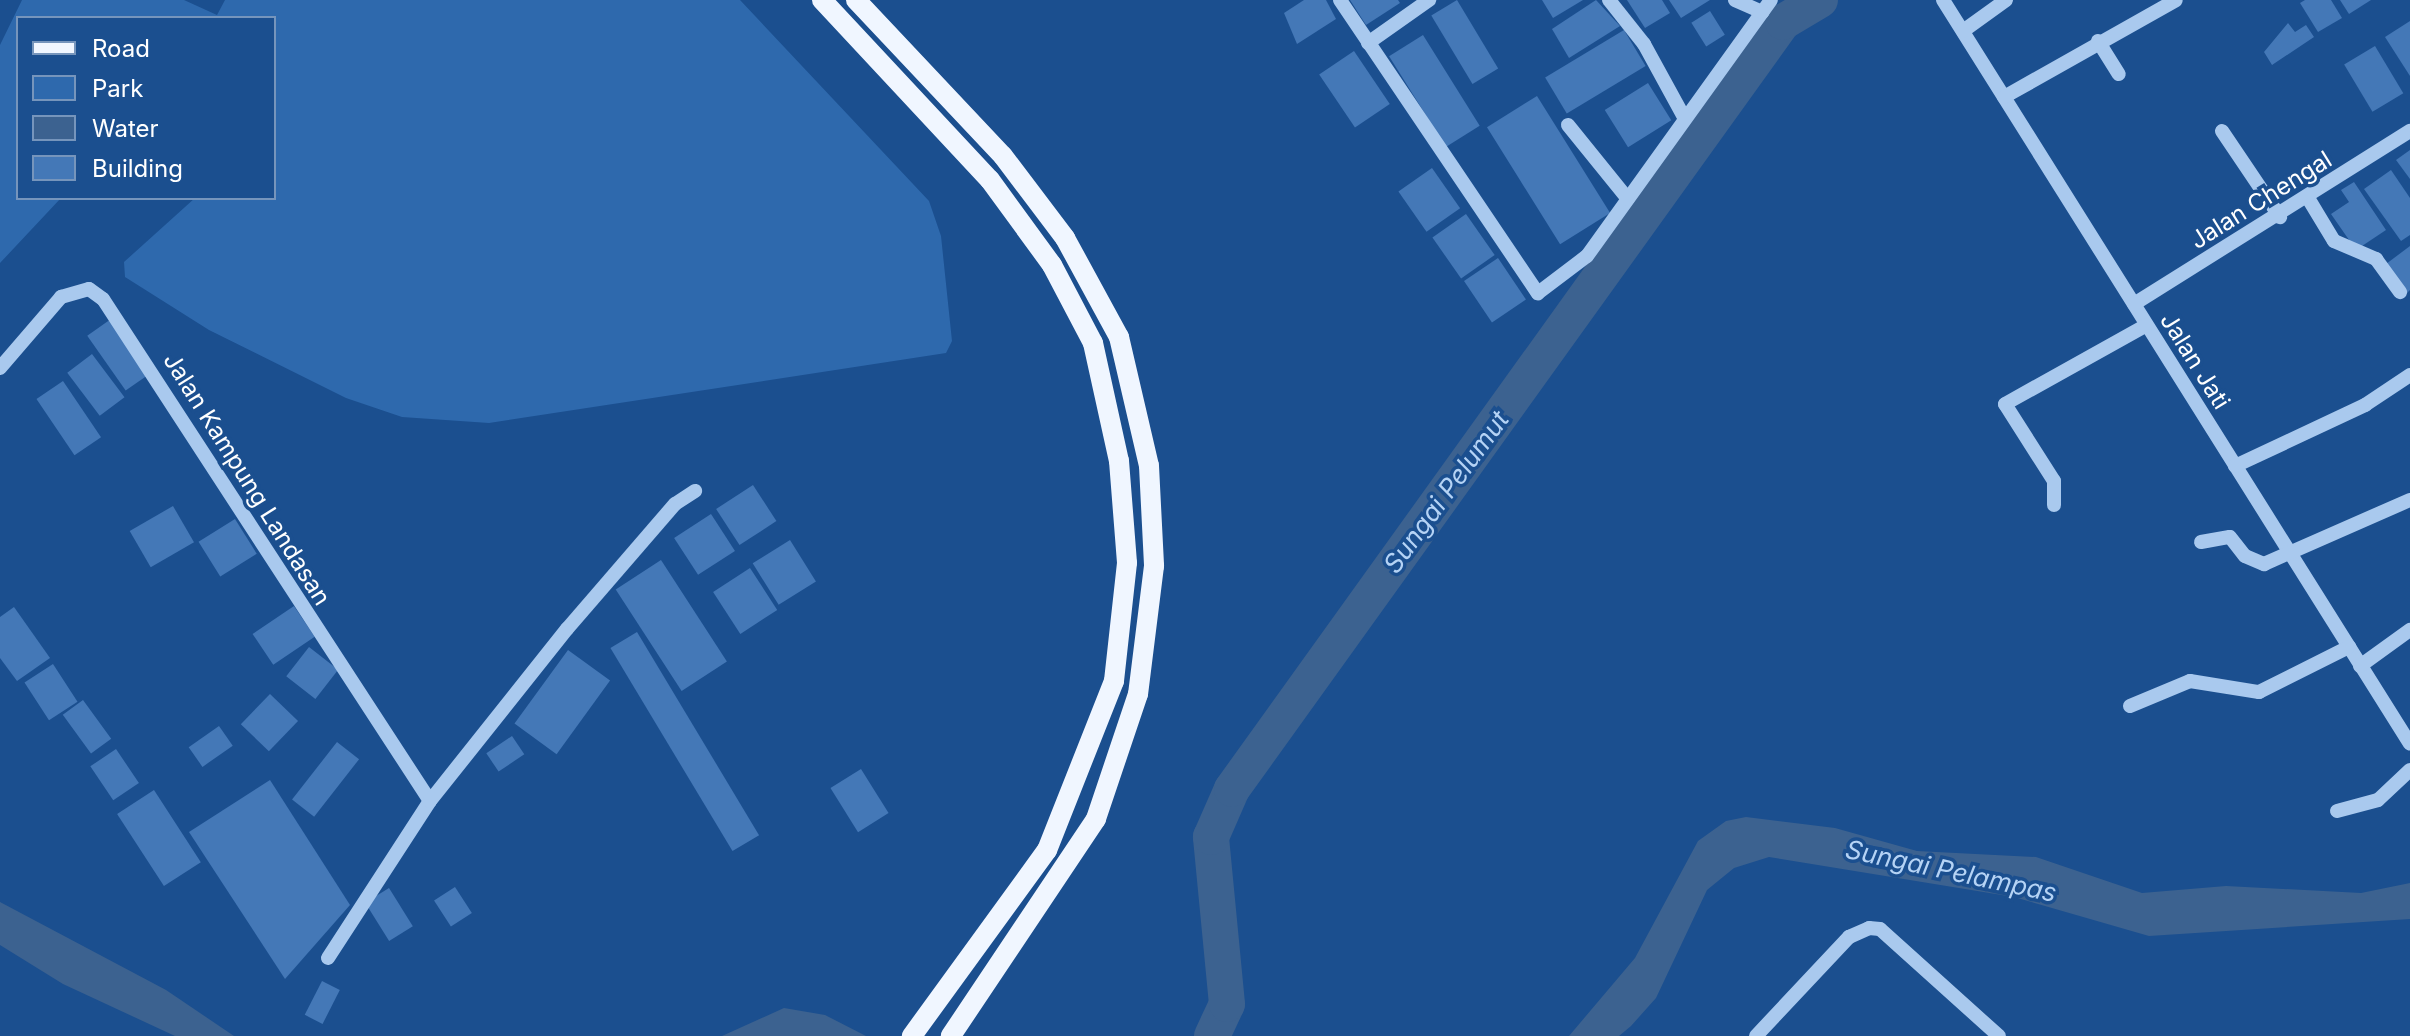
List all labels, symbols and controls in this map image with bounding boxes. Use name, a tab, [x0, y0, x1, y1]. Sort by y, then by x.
legend	[16, 16, 276, 200]
text: Road	[92, 34, 150, 63]
text: Park	[92, 74, 143, 103]
text: Water	[92, 114, 159, 143]
street label: Jalan Chengal	[2185, 145, 2337, 255]
text: Building	[92, 154, 183, 183]
street label: Jalan Jati	[2154, 307, 2236, 415]
street label: Jalan Kampung Landasan	[157, 347, 337, 611]
water label: Sungai Pelumut	[1377, 405, 1515, 579]
water label: Sungai Pelampas	[1843, 833, 2059, 909]

